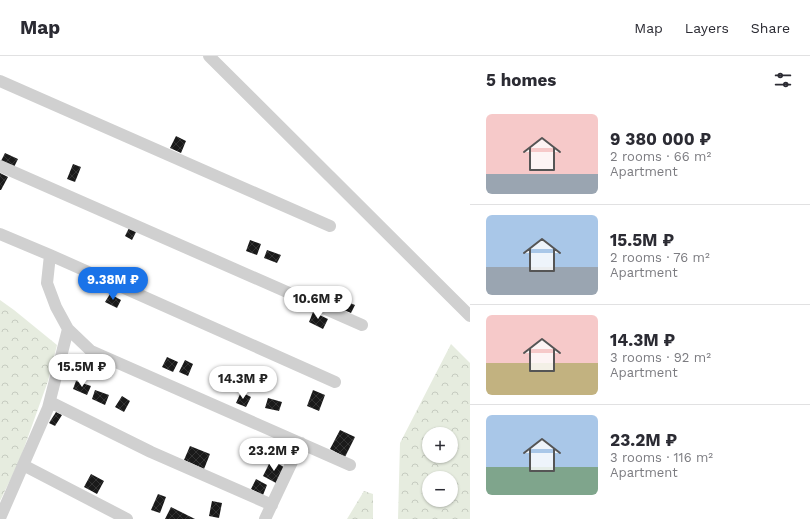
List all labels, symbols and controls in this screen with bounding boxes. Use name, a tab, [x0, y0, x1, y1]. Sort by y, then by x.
text: Map	[20, 16, 60, 39]
text: Map	[634, 20, 663, 36]
text: Layers	[685, 20, 729, 36]
text: Share	[751, 20, 790, 36]
icon: filters	[772, 69, 794, 91]
text: 5 homes	[486, 70, 556, 90]
text: 9 380 000 ₽	[610, 129, 711, 149]
icon: home	[518, 130, 566, 178]
text: 2 rooms · 66 m²	[610, 149, 711, 164]
text: Apartment	[610, 164, 678, 179]
text: 15.5M ₽	[610, 230, 674, 250]
icon: home	[518, 231, 566, 279]
text: 2 rooms · 76 m²	[610, 250, 710, 265]
text: Apartment	[610, 265, 678, 280]
pin: 9.38M ₽	[76, 267, 150, 301]
text: 9.38M ₽	[87, 272, 139, 287]
pin: 10.6M ₽	[281, 286, 355, 320]
text: 10.6M ₽	[293, 291, 343, 306]
text: 14.3M ₽	[610, 330, 675, 350]
icon: home	[518, 331, 566, 379]
text: 3 rooms · 92 m²	[610, 350, 711, 365]
pin: 15.5M ₽	[45, 354, 119, 388]
text: 15.5M ₽	[57, 359, 107, 374]
text: Apartment	[610, 365, 678, 380]
pin: 14.3M ₽	[206, 366, 280, 400]
text: 14.3M ₽	[218, 371, 268, 386]
map controls	[422, 427, 458, 507]
button: +	[422, 427, 458, 463]
text: 23.2M ₽	[610, 430, 677, 450]
icon: home	[518, 431, 566, 479]
pin: 23.2M ₽	[237, 438, 311, 472]
text: 23.2M ₽	[248, 443, 300, 458]
text: 3 rooms · 116 m²	[610, 450, 713, 465]
text: Apartment	[610, 465, 678, 480]
button: −	[422, 471, 458, 507]

